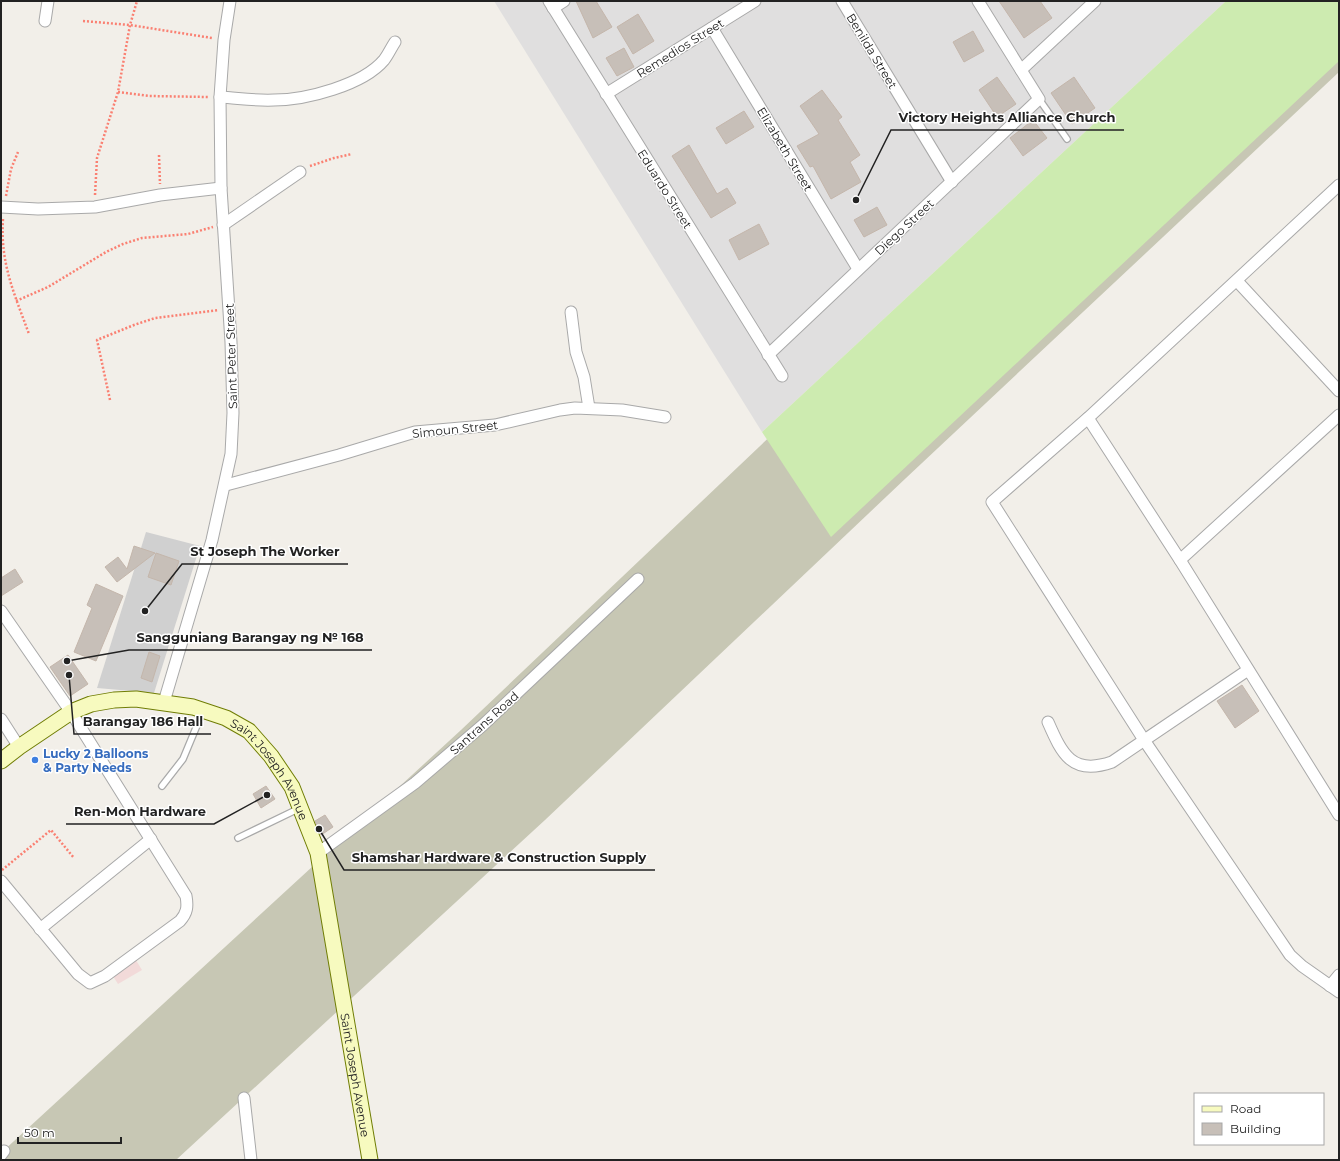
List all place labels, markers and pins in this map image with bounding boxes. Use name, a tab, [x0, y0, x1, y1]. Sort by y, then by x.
callout: Victory Heights Alliance Church	[891, 105, 1124, 130]
callout: St Joseph The Worker	[182, 539, 348, 564]
callout: Sangguniang Barangay ng № 168	[129, 625, 372, 650]
callout: Barangay 186 Hall	[74, 709, 211, 734]
place label: Lucky 2 Balloons & Party Needs	[43, 746, 149, 775]
marker: Lucky 2 Balloons & Party Needs	[30, 755, 40, 765]
callout: Ren-Mon Hardware	[66, 799, 214, 824]
callout: Shamshar Hardware & Construction Supply	[344, 845, 655, 870]

